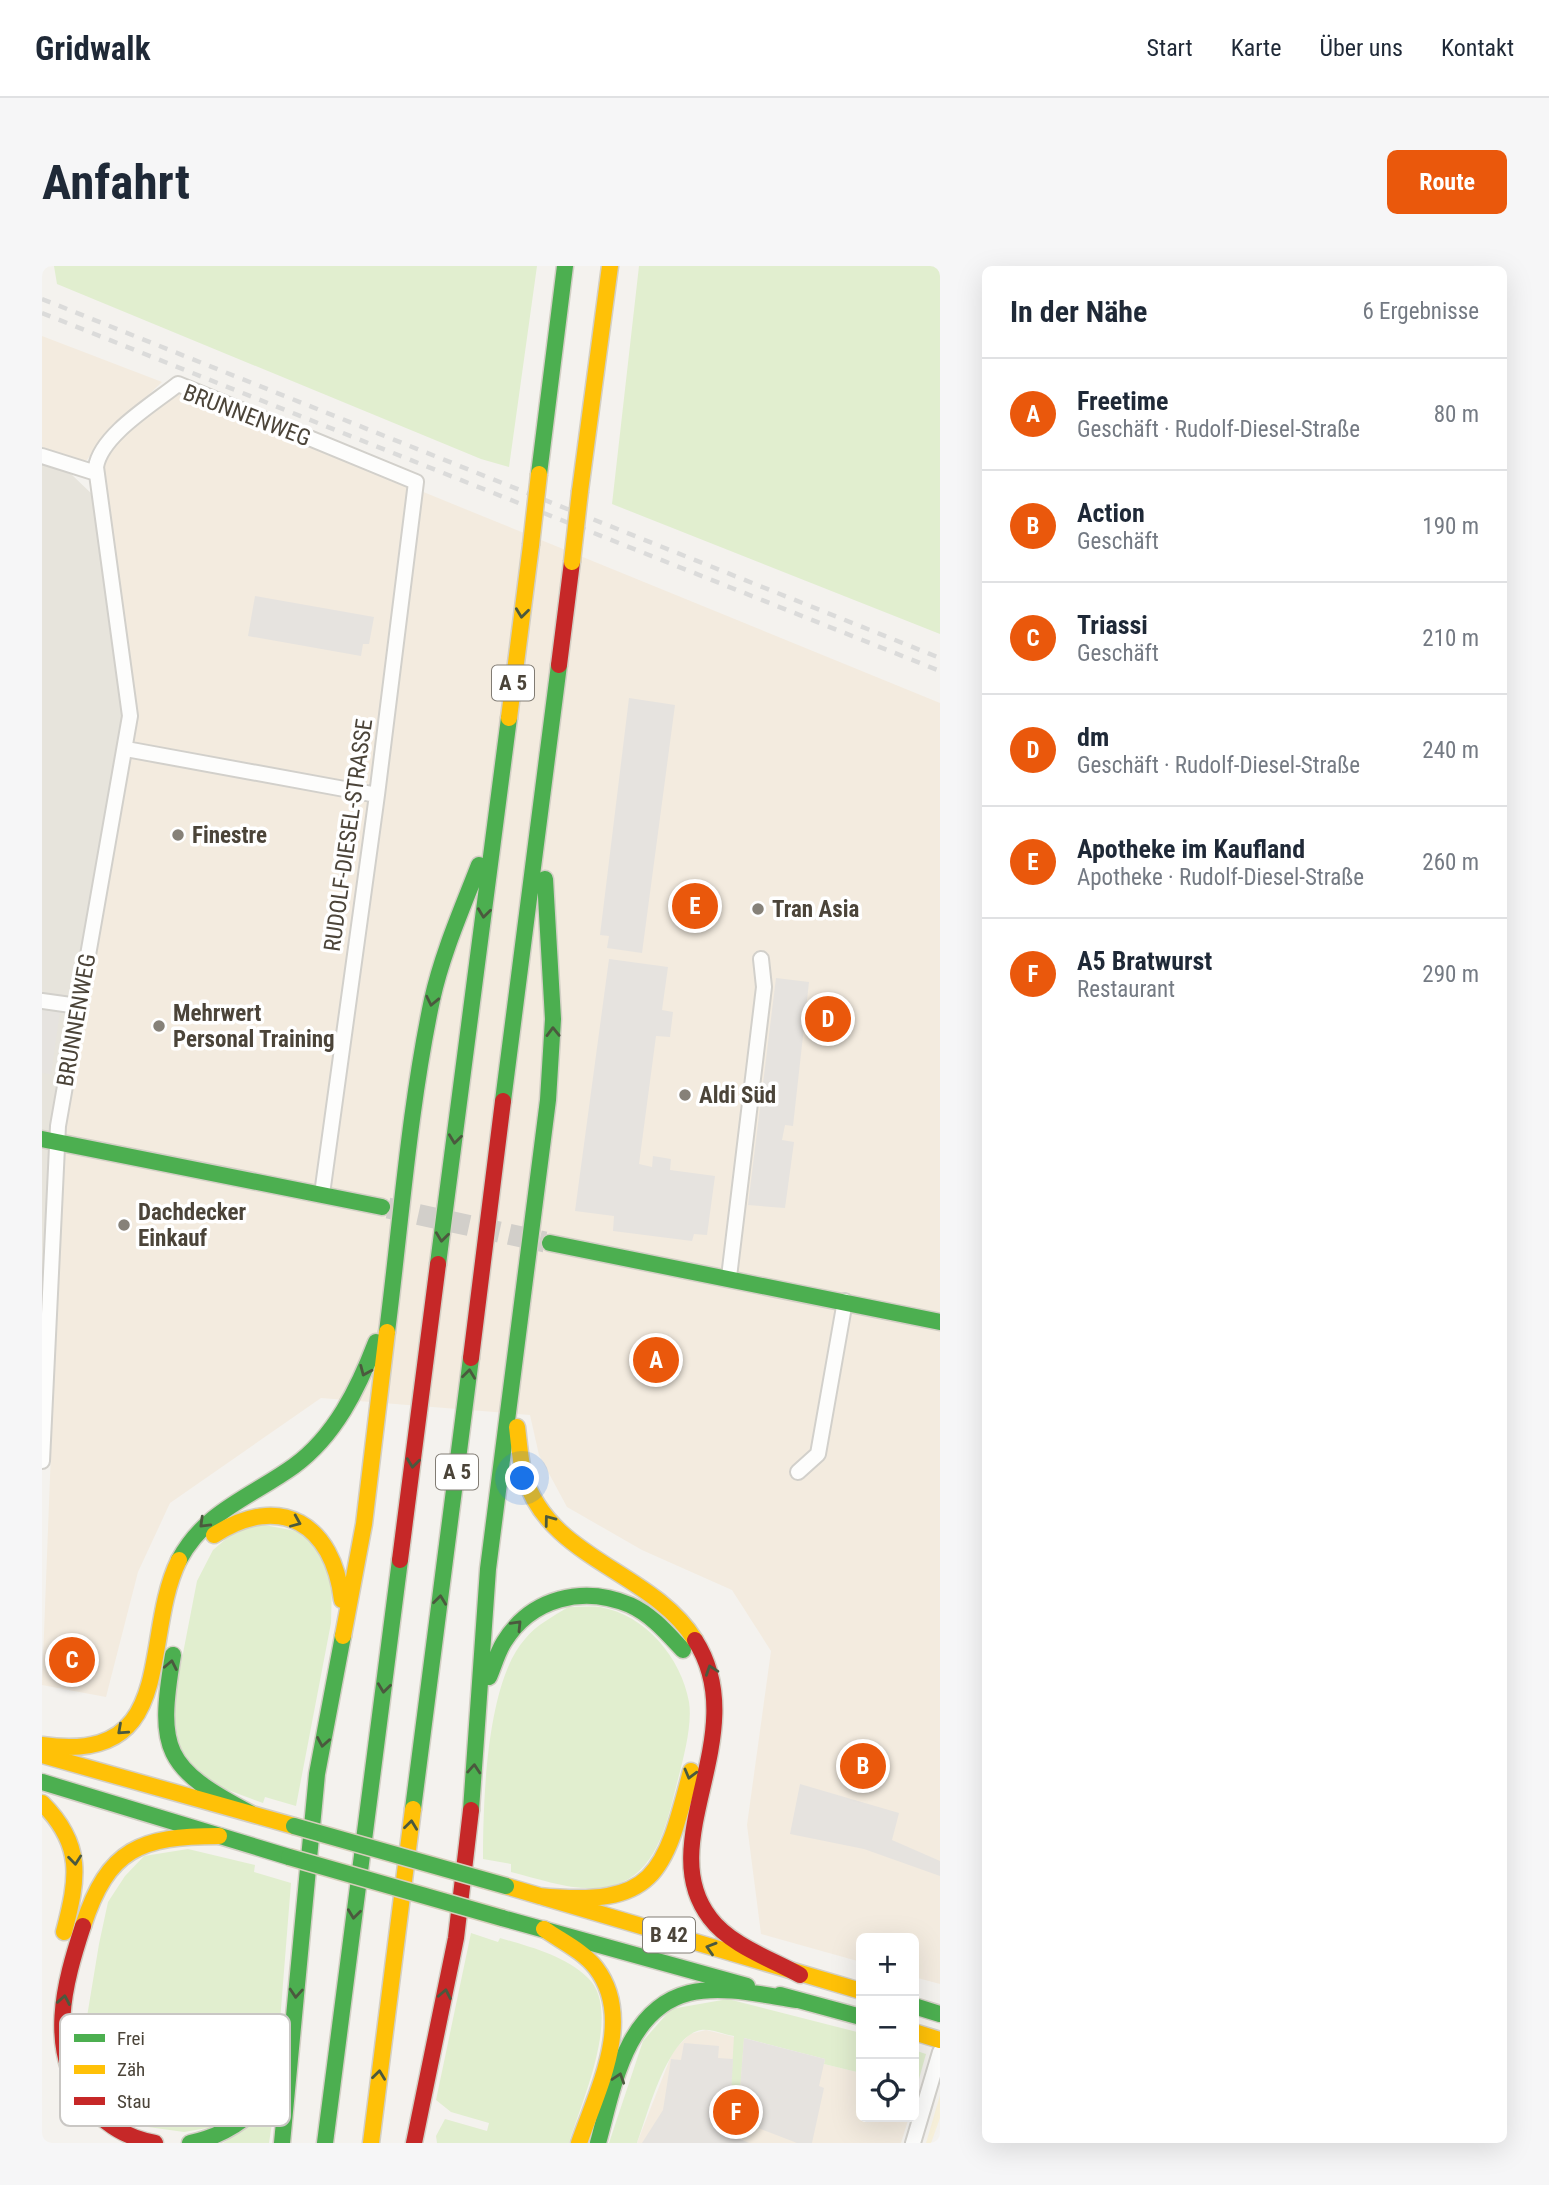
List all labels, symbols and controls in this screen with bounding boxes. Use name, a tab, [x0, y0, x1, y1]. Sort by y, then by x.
text: Gridwalk	[35, 29, 150, 68]
text: Start	[1147, 34, 1193, 62]
text: Karte	[1231, 34, 1281, 62]
text: Über uns	[1319, 34, 1403, 62]
text: Kontakt	[1441, 34, 1514, 62]
button: Route	[1387, 150, 1507, 214]
text: Anfahrt	[42, 154, 190, 211]
text: In der Nähe	[1010, 294, 1147, 329]
text: 6 Ergebnisse	[1362, 298, 1479, 325]
street label: BRUNNENWEG	[179, 379, 314, 452]
text: Freetime	[1077, 386, 1169, 416]
text: A	[1026, 401, 1040, 428]
text: 80 m	[1434, 401, 1479, 428]
text: Geschäft · Rudolf-Diesel-Straße	[1077, 416, 1360, 443]
text: Action	[1077, 498, 1145, 528]
text: B	[1027, 513, 1039, 540]
text: 190 m	[1422, 513, 1479, 540]
text: Geschäft	[1077, 528, 1159, 555]
one-way arrow	[515, 607, 530, 619]
text: Triassi	[1077, 610, 1148, 640]
text: C	[1026, 625, 1040, 652]
text: 210 m	[1422, 625, 1479, 652]
text: Geschäft	[1077, 640, 1159, 667]
road number: A 5	[492, 666, 534, 700]
street label: RUDOLF-DIESEL-STRASSE	[319, 717, 378, 953]
text: dm	[1077, 722, 1109, 752]
text: D	[1027, 737, 1040, 764]
text: 240 m	[1422, 737, 1479, 764]
text: Geschäft · Rudolf-Diesel-Straße	[1077, 752, 1360, 779]
place label: Finestre	[192, 822, 267, 849]
marker: Finestre	[170, 827, 186, 843]
text: Apotheke im Kaufland	[1077, 834, 1305, 864]
text: E	[1027, 849, 1039, 876]
text: 260 m	[1422, 849, 1479, 876]
text: Apotheke · Rudolf-Diesel-Straße	[1077, 864, 1364, 891]
pin: E	[672, 880, 718, 932]
place label: Tran Asia	[772, 896, 859, 923]
marker: Tran Asia	[750, 901, 766, 917]
one-way arrow	[476, 907, 491, 919]
text: A5 Bratwurst	[1077, 946, 1212, 976]
street label: BRUNNENWEG	[52, 952, 101, 1089]
text: F	[1028, 961, 1038, 988]
text: 290 m	[1422, 961, 1479, 988]
text: Restaurant	[1077, 976, 1175, 1003]
pin: D	[805, 993, 851, 1045]
one-way arrow	[426, 995, 441, 1007]
place label: Mehrwert Personal Training	[173, 1000, 335, 1053]
marker: Mehrwert Personal Training	[151, 1018, 167, 1034]
one-way arrow	[545, 1027, 561, 1037]
place label: Aldi Süd	[699, 1082, 776, 1109]
marker: Aldi Süd	[677, 1087, 693, 1103]
one-way arrow	[447, 1133, 462, 1144]
place label: Dachdecker Einkauf	[138, 1199, 246, 1252]
marker: Dachdecker Einkauf	[116, 1217, 132, 1233]
one-way arrow	[435, 1231, 450, 1243]
pin: A	[633, 1334, 679, 1386]
one-way arrow	[359, 1364, 373, 1376]
one-way arrow	[462, 1368, 477, 1380]
road number: A 5	[436, 1454, 478, 1490]
one-way arrow	[405, 1457, 420, 1469]
your location	[505, 1461, 539, 1495]
one-way arrow	[289, 1513, 301, 1527]
one-way arrow	[199, 1515, 212, 1528]
one-way arrow	[544, 1515, 557, 1528]
one-way arrow	[433, 1594, 448, 1606]
one-way arrow	[508, 1621, 521, 1634]
pin: C	[49, 1634, 95, 1686]
one-way arrow	[163, 1659, 178, 1671]
one-way arrow	[705, 1665, 719, 1677]
one-way arrow	[376, 1682, 391, 1694]
one-way arrow	[117, 1722, 130, 1735]
one-way arrow	[316, 1736, 331, 1748]
pin: B	[840, 1740, 886, 1792]
one-way arrow	[466, 1763, 481, 1774]
one-way arrow	[684, 1768, 698, 1780]
one-way arrow	[404, 1819, 419, 1831]
one-way arrow	[67, 1855, 82, 1866]
one-way arrow	[347, 1908, 362, 1920]
road number: B 42	[643, 1918, 695, 1952]
map controls	[856, 1933, 919, 2122]
button: +	[856, 1933, 919, 1996]
one-way arrow	[705, 1941, 717, 1956]
one-way arrow	[289, 1987, 304, 1998]
one-way arrow	[436, 1988, 451, 2000]
one-way arrow	[56, 1994, 71, 2006]
button: −	[856, 1996, 919, 2059]
legend	[60, 2014, 290, 2126]
text: Frei	[117, 2027, 145, 2050]
text: Zäh	[117, 2058, 145, 2081]
button: locate	[856, 2059, 919, 2122]
one-way arrow	[372, 2069, 387, 2081]
one-way arrow	[611, 2072, 625, 2085]
pin: F	[713, 2086, 759, 2138]
text: Stau	[117, 2090, 151, 2113]

